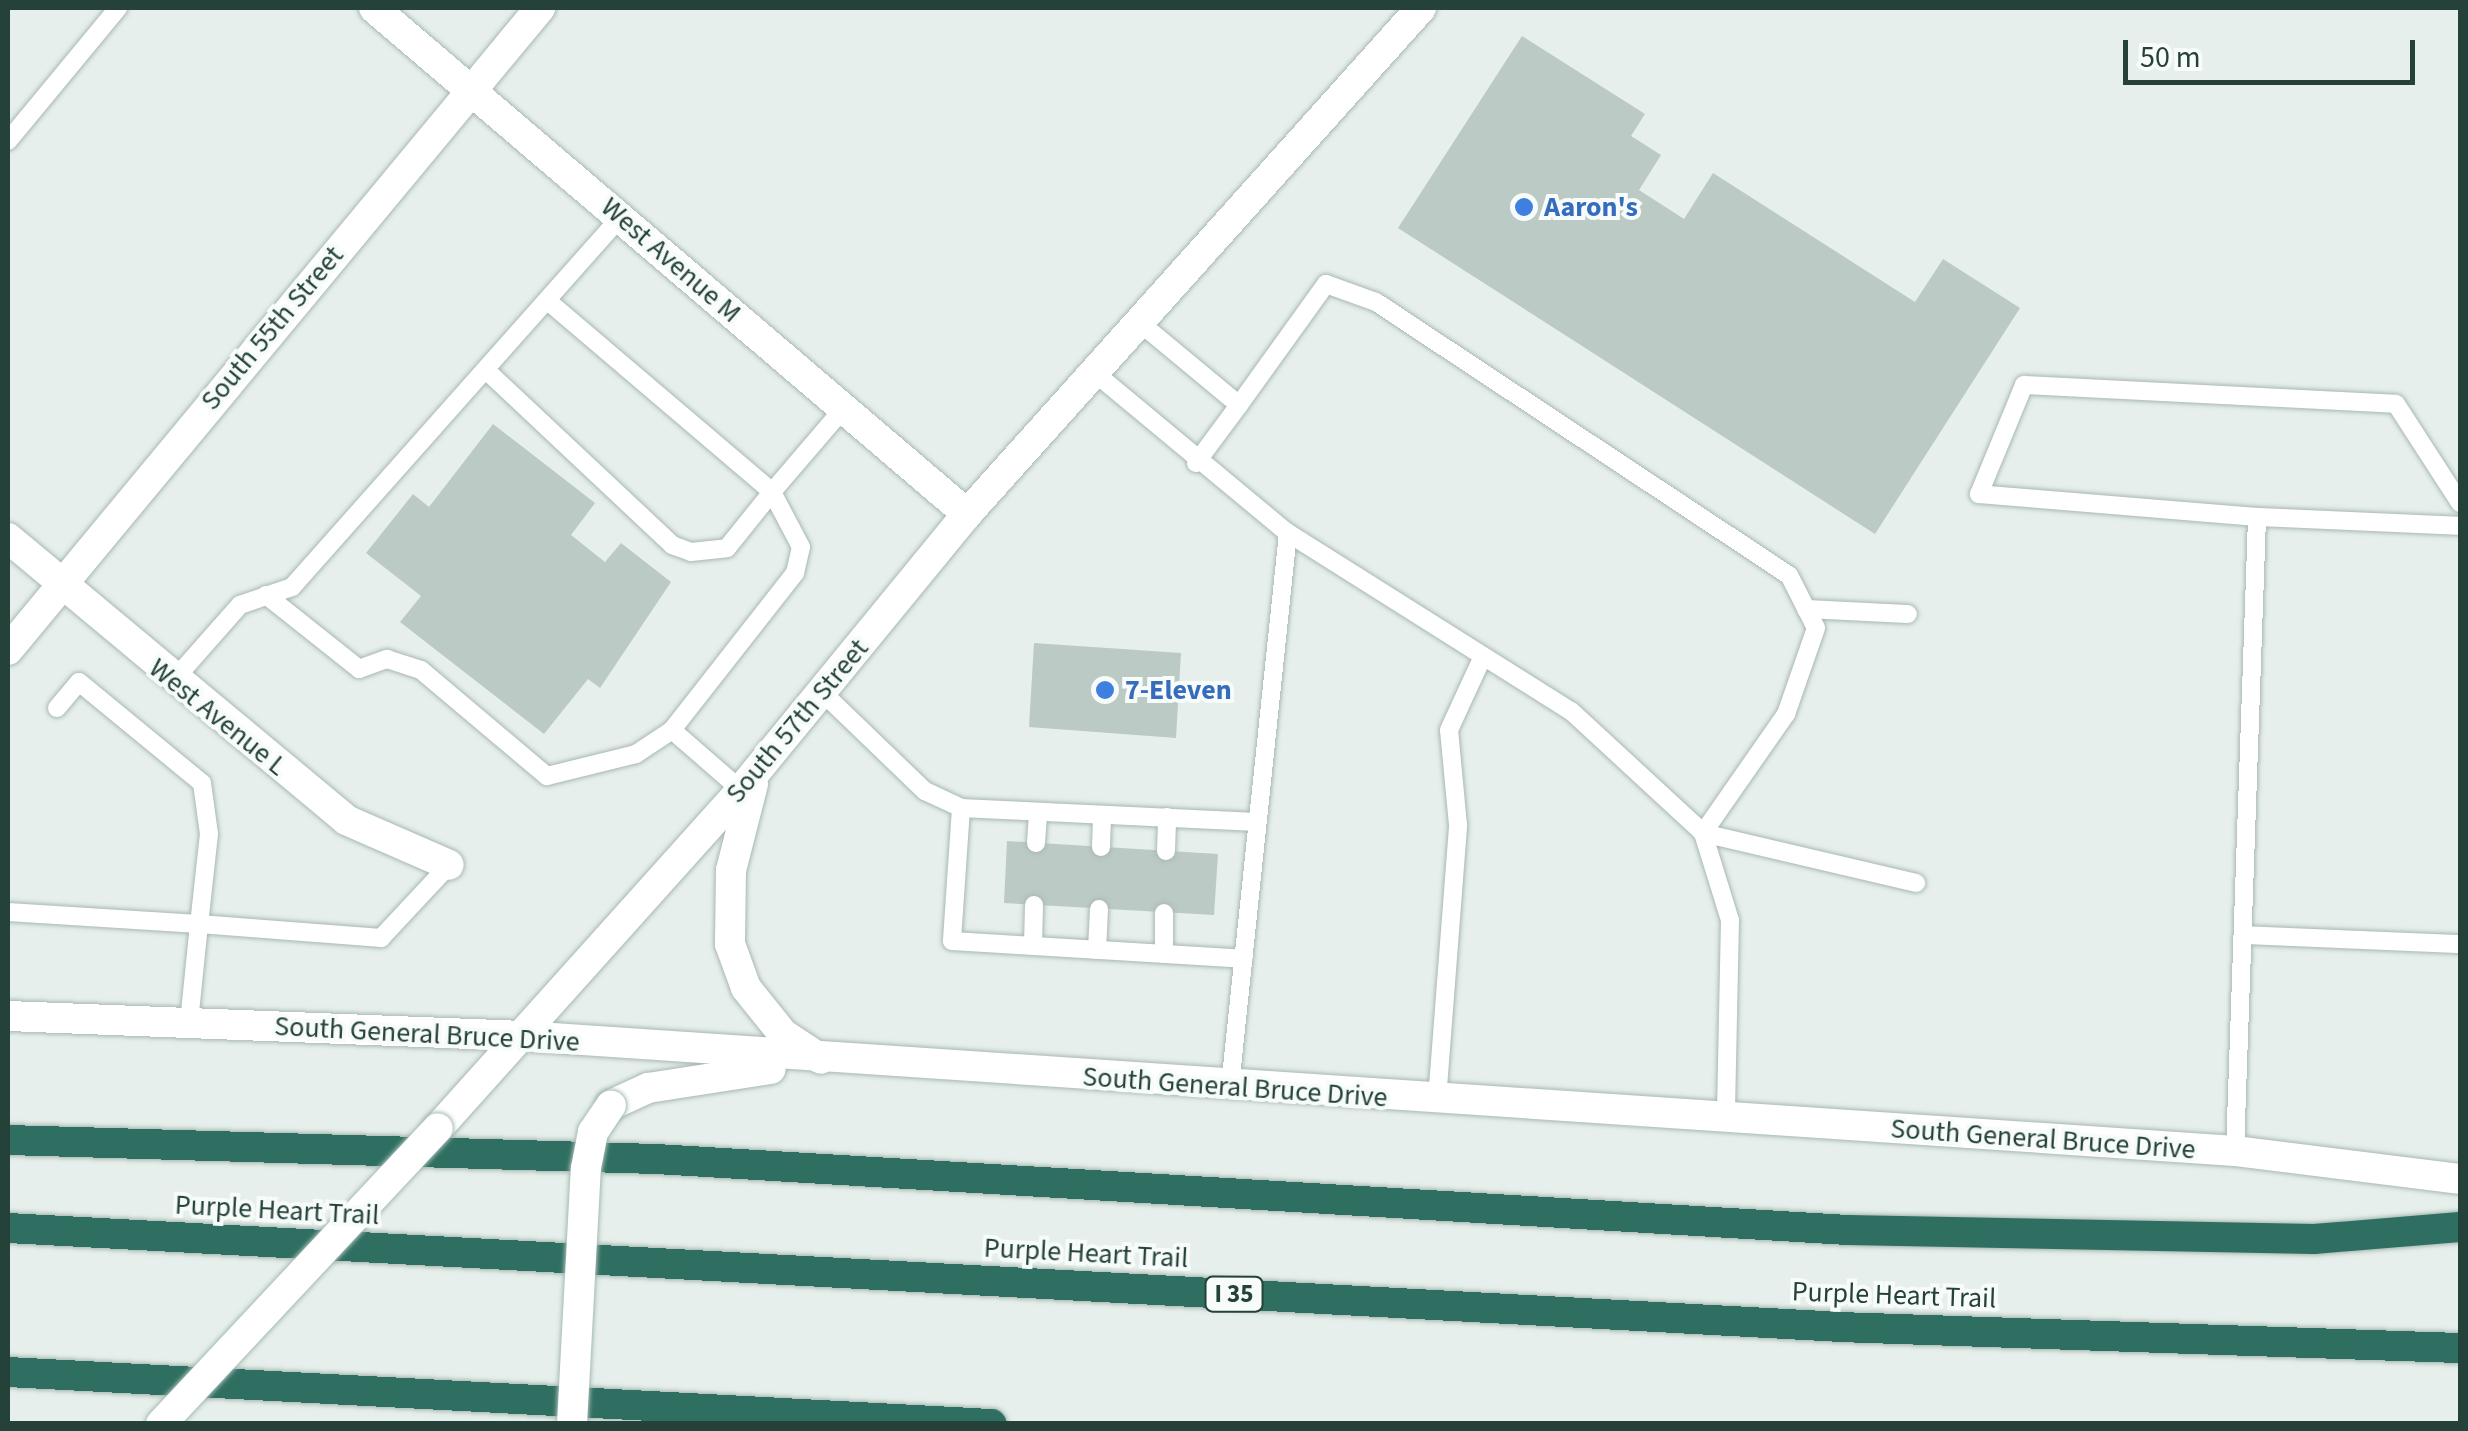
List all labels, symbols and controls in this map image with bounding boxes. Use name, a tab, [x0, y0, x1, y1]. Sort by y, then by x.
scale bar	[2128, 20, 2420, 82]
text: 50 m	[2140, 36, 2201, 79]
street label: West Avenue M	[594, 190, 748, 330]
place label: Aaron's	[1544, 190, 1638, 224]
marker: Aaron's	[1513, 196, 1535, 218]
street label: South 55th Street	[194, 239, 350, 417]
street label: South 57th Street	[719, 632, 875, 810]
street label: West Avenue L	[142, 651, 294, 783]
place label: 7-Eleven	[1125, 673, 1232, 707]
marker: 7-Eleven	[1094, 679, 1116, 701]
street label: South General Bruce Drive	[273, 1009, 581, 1059]
street label: South General Bruce Drive	[1081, 1060, 1389, 1114]
street label: South General Bruce Drive	[1889, 1112, 2197, 1166]
street label: Purple Heart Trail	[174, 1188, 380, 1232]
street label: Purple Heart Trail	[983, 1231, 1189, 1275]
road number: I 35	[1204, 1274, 1264, 1314]
street label: Purple Heart Trail	[1791, 1275, 1997, 1315]

